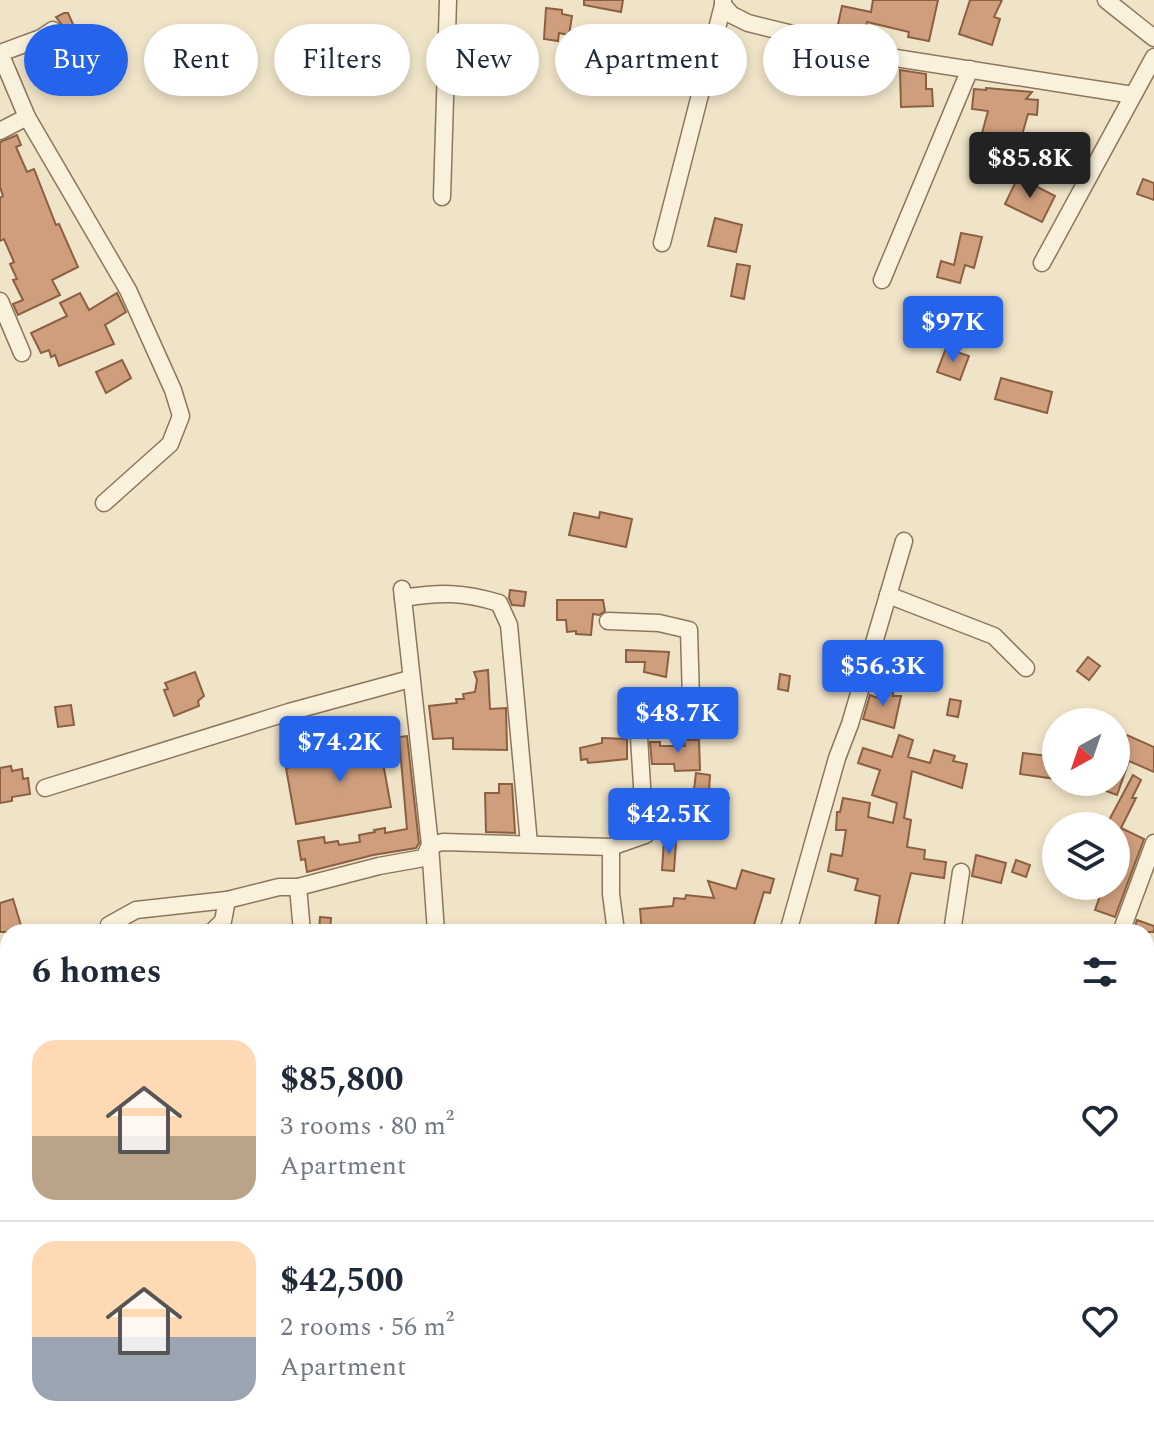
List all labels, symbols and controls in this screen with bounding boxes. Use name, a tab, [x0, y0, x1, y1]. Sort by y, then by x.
chip: Buy	[24, 24, 128, 96]
chip: Rent	[144, 24, 258, 96]
chip: Filters	[274, 24, 410, 96]
chip: New	[426, 24, 539, 96]
chip: Apartment	[555, 24, 747, 96]
chip: House	[763, 24, 899, 96]
pin: $85.8K	[965, 132, 1095, 200]
text: $85.8K	[987, 138, 1073, 178]
pin: $97K	[906, 296, 1000, 364]
text: $97K	[921, 302, 985, 342]
pin: $56.3K	[818, 640, 948, 708]
text: $56.3K	[840, 646, 926, 686]
pin: $48.7K	[613, 687, 743, 755]
text: $48.7K	[635, 693, 721, 733]
north arrow	[1042, 708, 1130, 796]
map controls	[1042, 708, 1130, 900]
pin: $74.2K	[275, 716, 405, 784]
text: $74.2K	[297, 722, 383, 762]
pin: $42.5K	[604, 788, 734, 856]
text: $42.5K	[626, 794, 712, 834]
button: layers	[1042, 812, 1130, 900]
text: 6 homes	[32, 946, 162, 998]
icon: filters	[1078, 950, 1122, 994]
text: $85,800	[280, 1054, 404, 1106]
icon: home	[96, 1072, 192, 1168]
icon: heart	[1078, 1098, 1122, 1142]
text: 3 rooms · 80 m²	[280, 1106, 454, 1146]
text: Apartment	[280, 1146, 406, 1186]
text: $42,500	[280, 1255, 404, 1307]
icon: home	[96, 1273, 192, 1369]
icon: heart	[1078, 1299, 1122, 1343]
text: 2 rooms · 56 m²	[280, 1307, 454, 1347]
text: Apartment	[280, 1347, 406, 1387]

